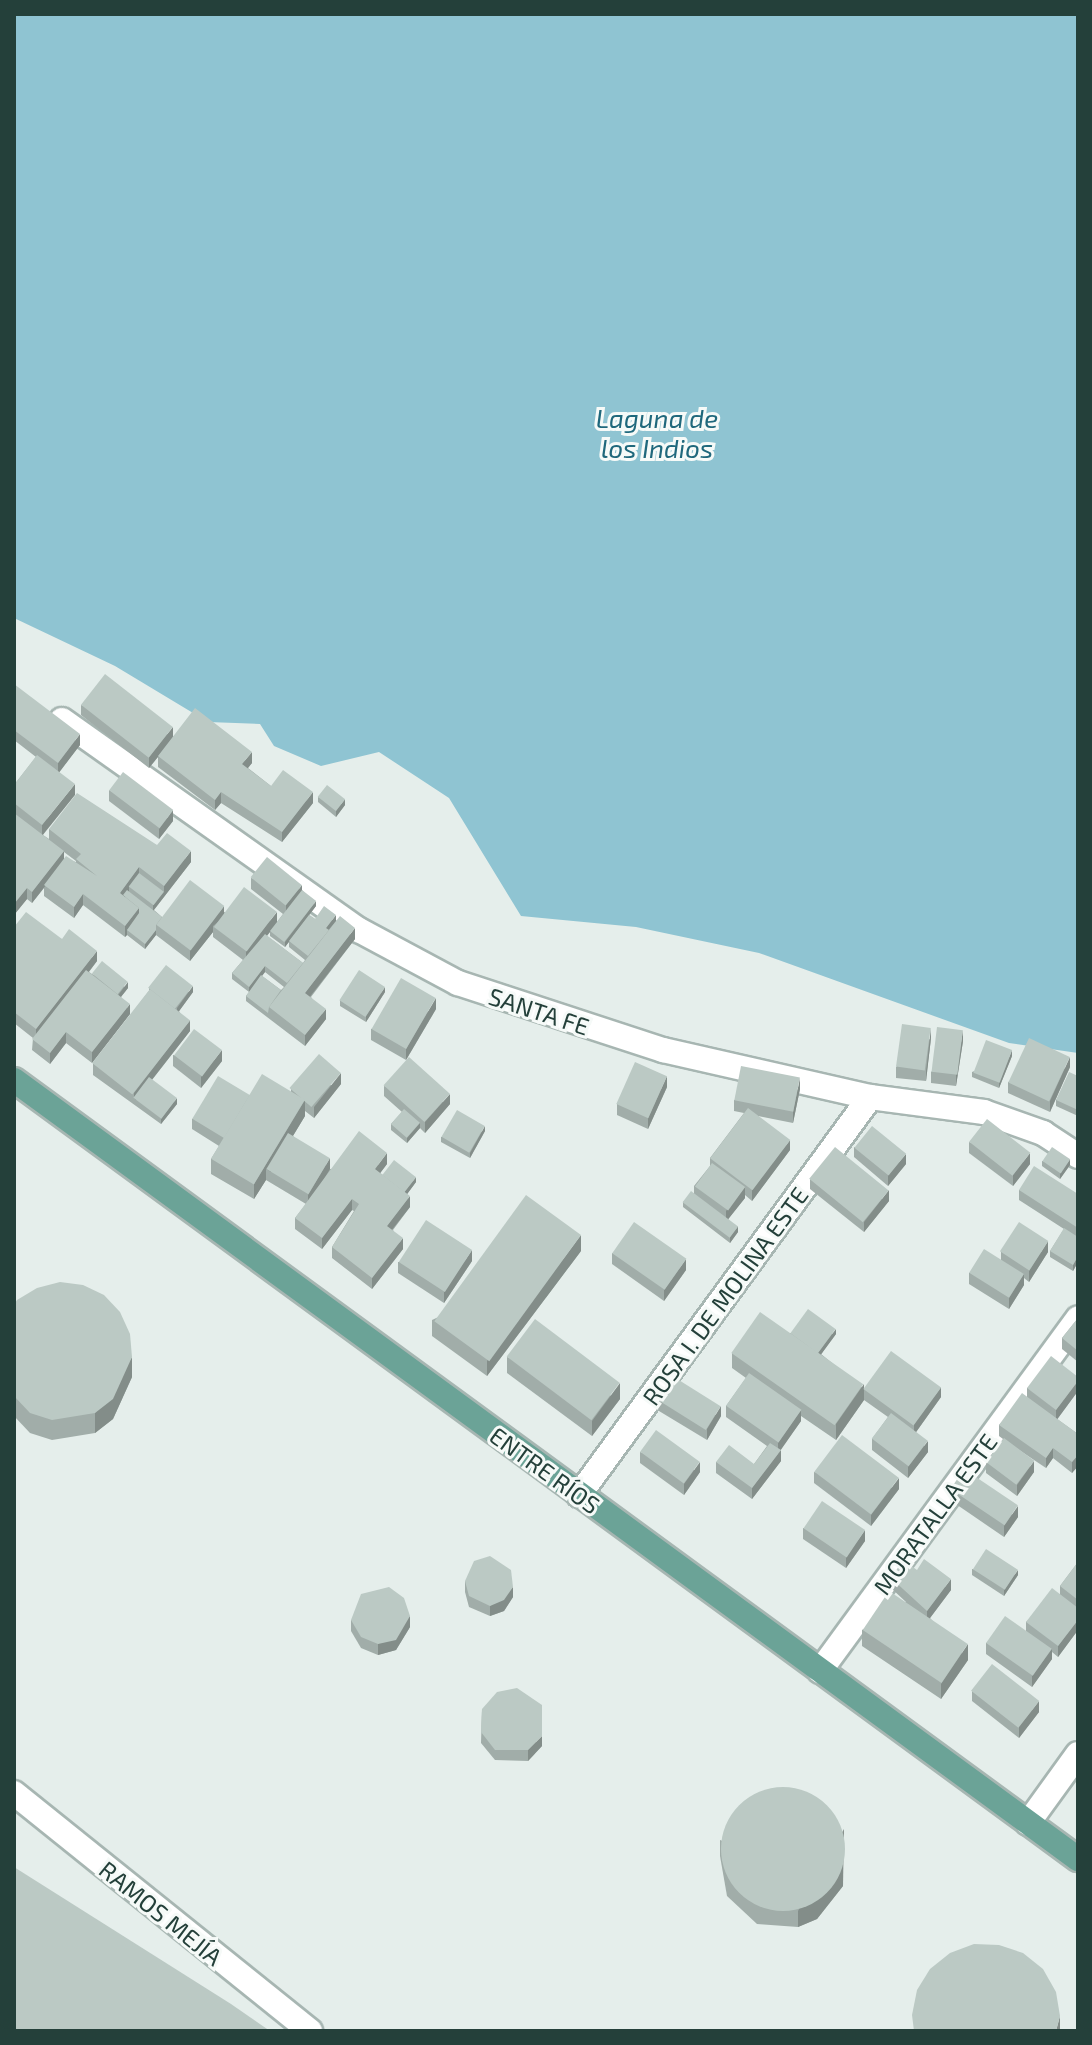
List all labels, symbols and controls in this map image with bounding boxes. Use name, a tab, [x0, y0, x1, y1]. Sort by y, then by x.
water label: Laguna de los Indios	[596, 402, 718, 464]
street label: SANTA FE	[485, 981, 593, 1041]
street label: ROSA I. DE MOLINA ESTE	[636, 1181, 814, 1411]
street label: ENTRE RÍOS	[485, 1421, 605, 1519]
street label: MORATALLA ESTE	[867, 1428, 1003, 1600]
street label: RAMOS MEJÍA	[94, 1855, 228, 1971]

